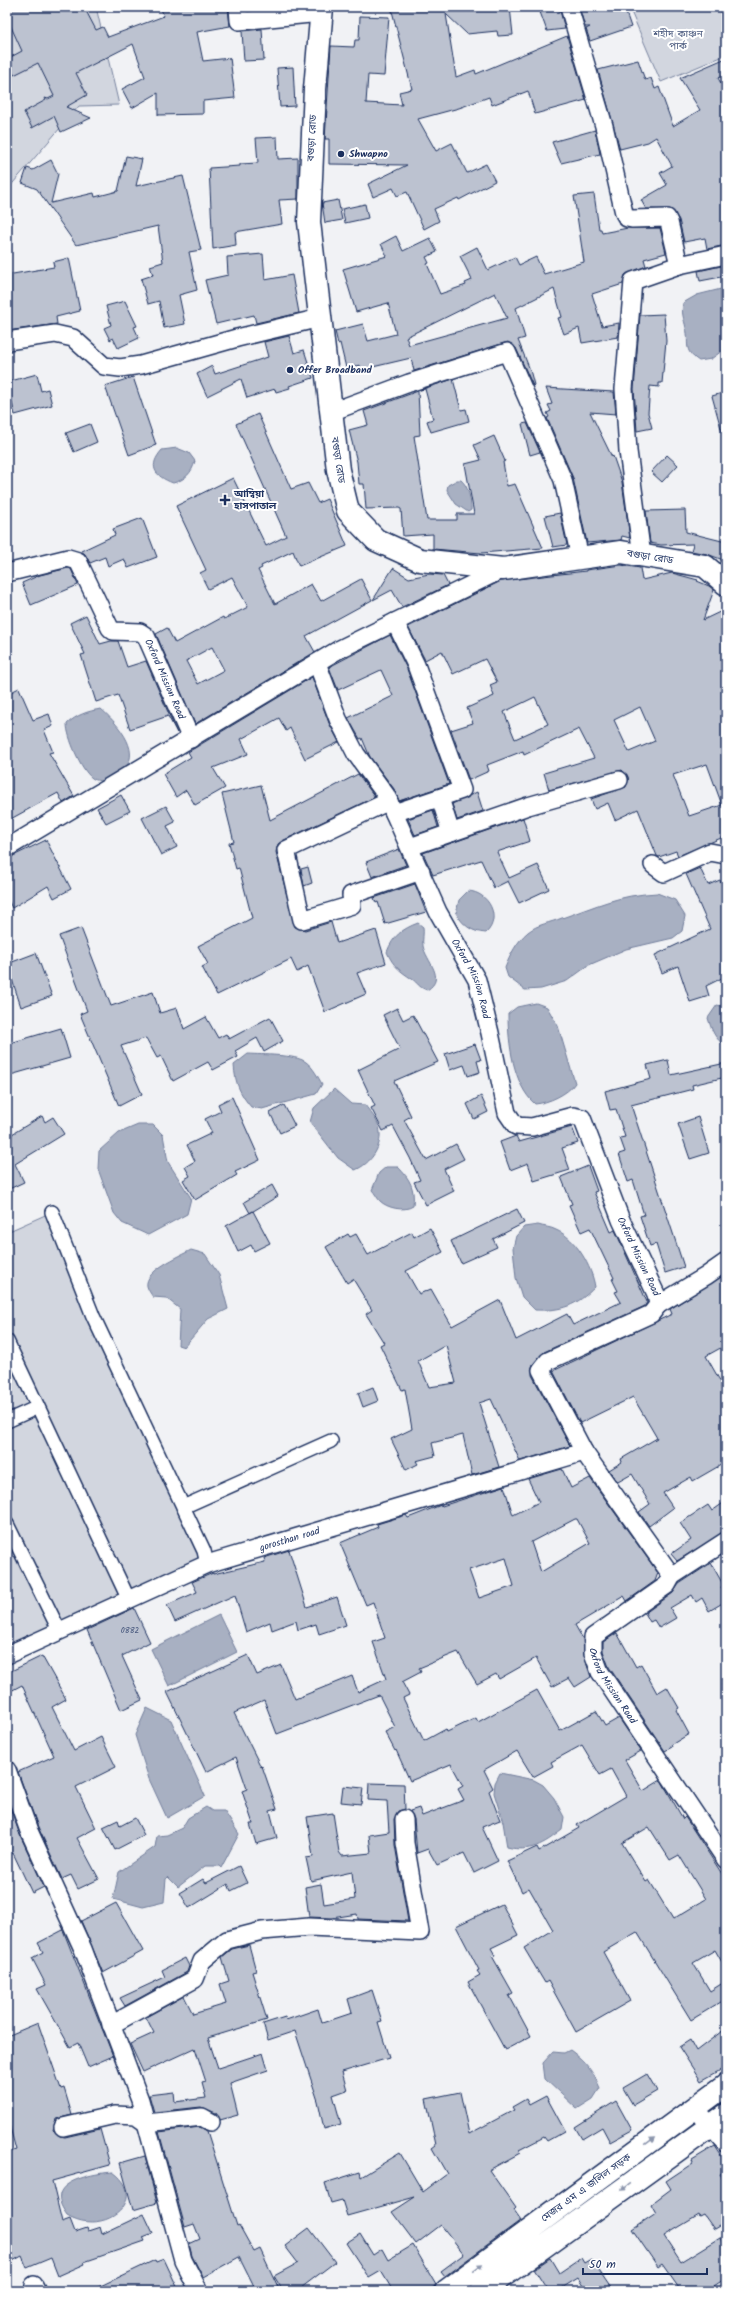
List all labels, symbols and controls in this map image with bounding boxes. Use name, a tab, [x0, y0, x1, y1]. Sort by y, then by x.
park label: শহীদ কাঞ্চন পার্ক	[652, 26, 704, 54]
street label: বগুড়া রোড	[303, 113, 321, 163]
place label: Shwapno	[349, 146, 388, 162]
marker: Shwapno	[336, 149, 346, 159]
place label: Offer Broadband	[298, 362, 372, 378]
marker: Offer Broadband	[285, 365, 295, 375]
street label: বগুড়া রোড	[326, 435, 350, 485]
place label: আম্বিয়া হাসপাতাল	[233, 486, 277, 514]
marker: আম্বিয়া হাসপাতাল	[219, 494, 231, 506]
street label: বগুড়া রোড	[625, 545, 675, 569]
street label: Oxford Mission Road	[140, 636, 190, 723]
street label: Oxford Mission Road	[447, 936, 494, 1021]
street label: Oxford Mission Road	[613, 1214, 664, 1300]
street label: gorosthan road	[257, 1523, 323, 1556]
house number: 0882	[121, 1624, 139, 1637]
street label: Oxford Mission Road	[585, 1648, 641, 1728]
one-way arrow	[645, 2137, 656, 2145]
street label: মেজর এম এ জলিল সড়ক	[537, 2149, 635, 2226]
one-way arrow	[621, 2183, 632, 2191]
scale bar	[583, 2250, 707, 2276]
text: 50 m	[589, 2255, 616, 2274]
one-way arrow	[472, 2264, 483, 2272]

